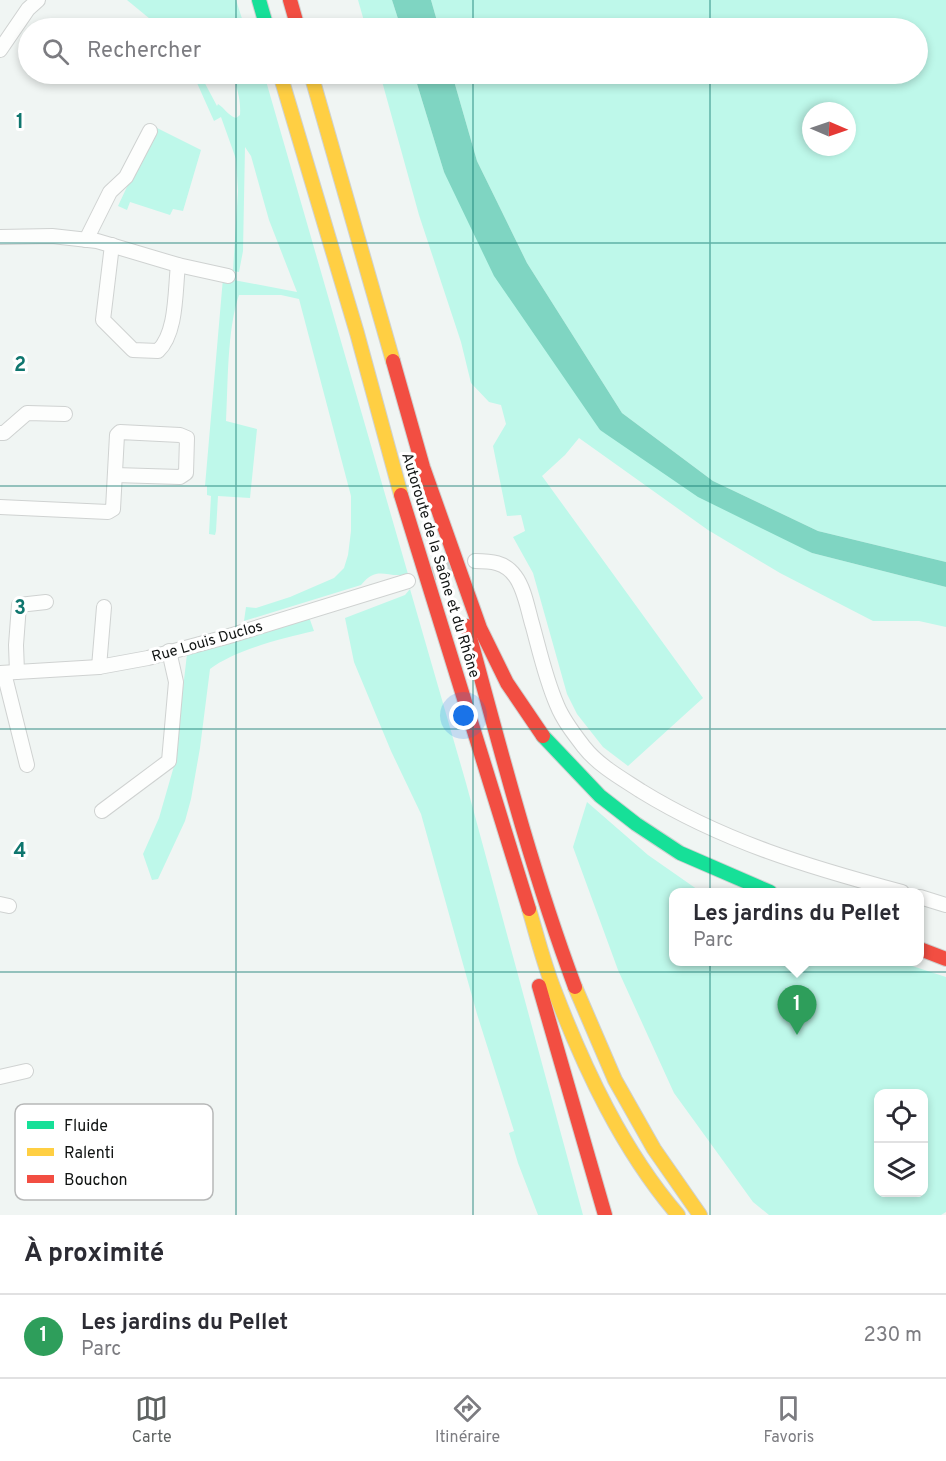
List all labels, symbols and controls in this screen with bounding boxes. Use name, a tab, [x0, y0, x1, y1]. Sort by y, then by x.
search box	[18, 18, 928, 84]
icon: search	[39, 35, 72, 68]
text: Rechercher	[87, 38, 201, 65]
north arrow	[802, 102, 856, 156]
text: 1	[16, 110, 24, 136]
text: 2	[14, 353, 26, 379]
street label: Autoroute de la Saône et du Rhône	[396, 450, 483, 680]
text: 3	[14, 596, 26, 622]
street label: Rue Louis Duclos	[150, 618, 265, 667]
your location	[449, 701, 478, 730]
text: 4	[14, 839, 26, 865]
popup	[669, 888, 924, 966]
text: Les jardins du Pellet	[693, 901, 900, 928]
text: Parc	[693, 928, 733, 954]
pin: 1	[778, 986, 816, 1035]
map controls	[874, 1089, 928, 1197]
button: locate	[874, 1089, 928, 1143]
legend	[15, 1104, 213, 1200]
text: Fluide	[64, 1117, 108, 1137]
button: layers	[874, 1143, 928, 1197]
text: Ralenti	[64, 1144, 114, 1164]
text: Bouchon	[64, 1171, 128, 1191]
text: À proximité	[24, 1238, 164, 1271]
text: Les jardins du Pellet	[81, 1310, 288, 1337]
text: 1	[40, 1323, 48, 1349]
text: 230 m	[863, 1323, 922, 1349]
text: Parc	[81, 1337, 121, 1363]
tab: Carte	[132, 1392, 172, 1448]
tab: Itinéraire	[435, 1392, 500, 1448]
tab: Favoris	[763, 1392, 814, 1448]

